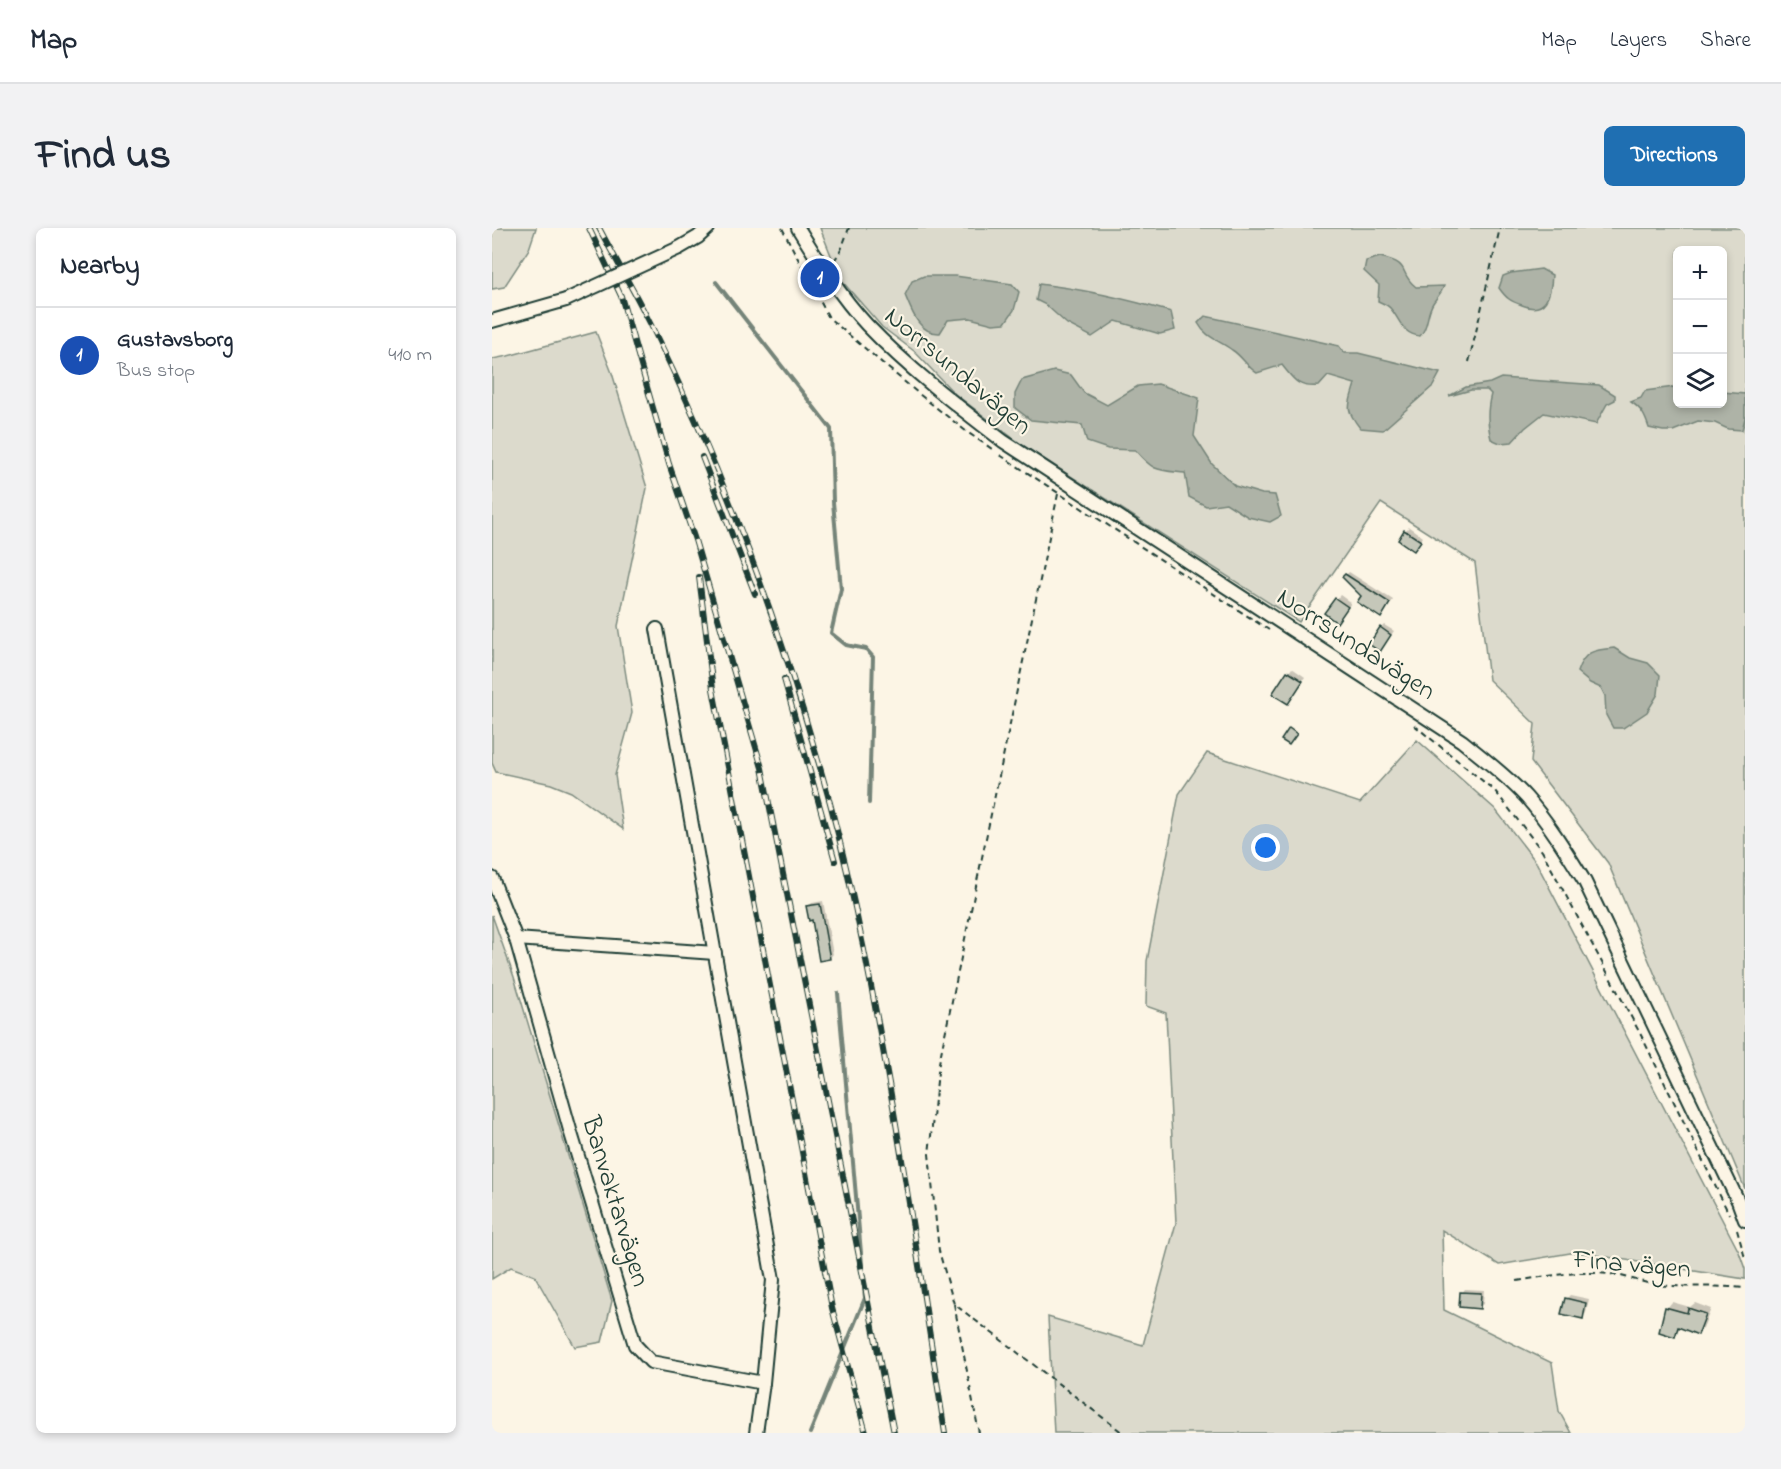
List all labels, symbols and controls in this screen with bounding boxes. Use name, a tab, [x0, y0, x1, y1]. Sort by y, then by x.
text: Map	[30, 21, 77, 62]
text: Map	[1541, 26, 1577, 56]
text: Layers	[1610, 26, 1667, 56]
text: Share	[1700, 26, 1751, 56]
text: Find us	[36, 126, 171, 187]
button: Directions	[1604, 126, 1745, 186]
map controls	[1673, 246, 1727, 408]
button: +	[1673, 246, 1727, 300]
text: Nearby	[60, 248, 139, 286]
pin: 1	[800, 256, 840, 300]
street label: Norrsundavägen	[875, 298, 1040, 446]
button: −	[1673, 300, 1727, 354]
text: Gustavsborg	[117, 325, 233, 357]
text: 1	[76, 341, 83, 370]
text: 410 m	[388, 341, 432, 370]
button: layers	[1673, 354, 1727, 408]
text: Bus stop	[117, 357, 195, 386]
street label: Norrsundavägen	[1268, 579, 1443, 711]
your location	[1251, 833, 1280, 862]
street label: Banvaktarvägen	[570, 1111, 659, 1292]
street label: Fina vägen	[1570, 1241, 1693, 1290]

